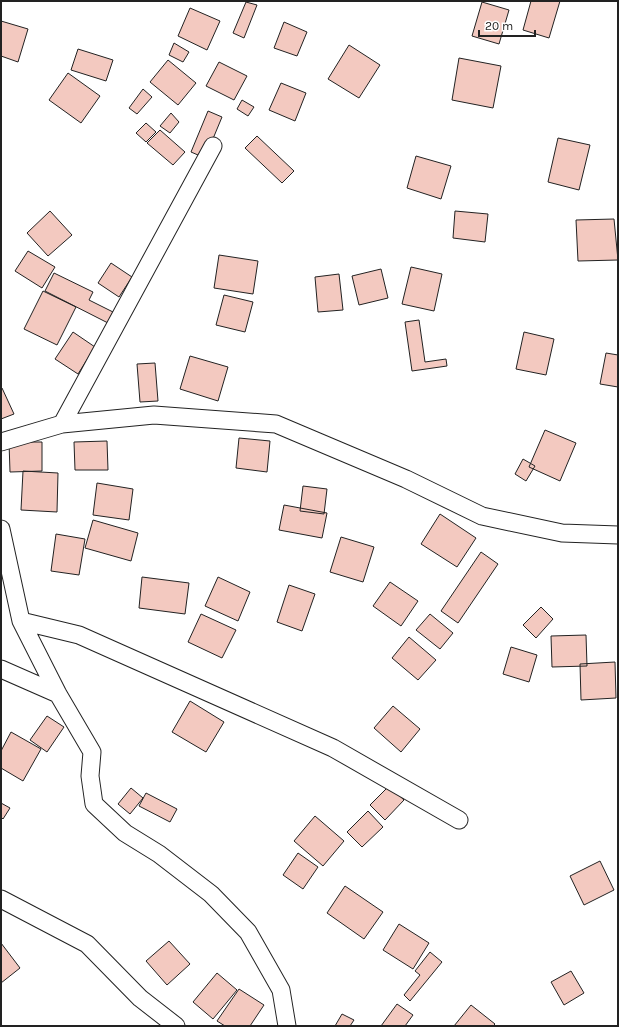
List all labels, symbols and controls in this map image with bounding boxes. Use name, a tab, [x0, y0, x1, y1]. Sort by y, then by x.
scale bar	[479, 12, 535, 38]
text: 20 m	[485, 19, 513, 33]

